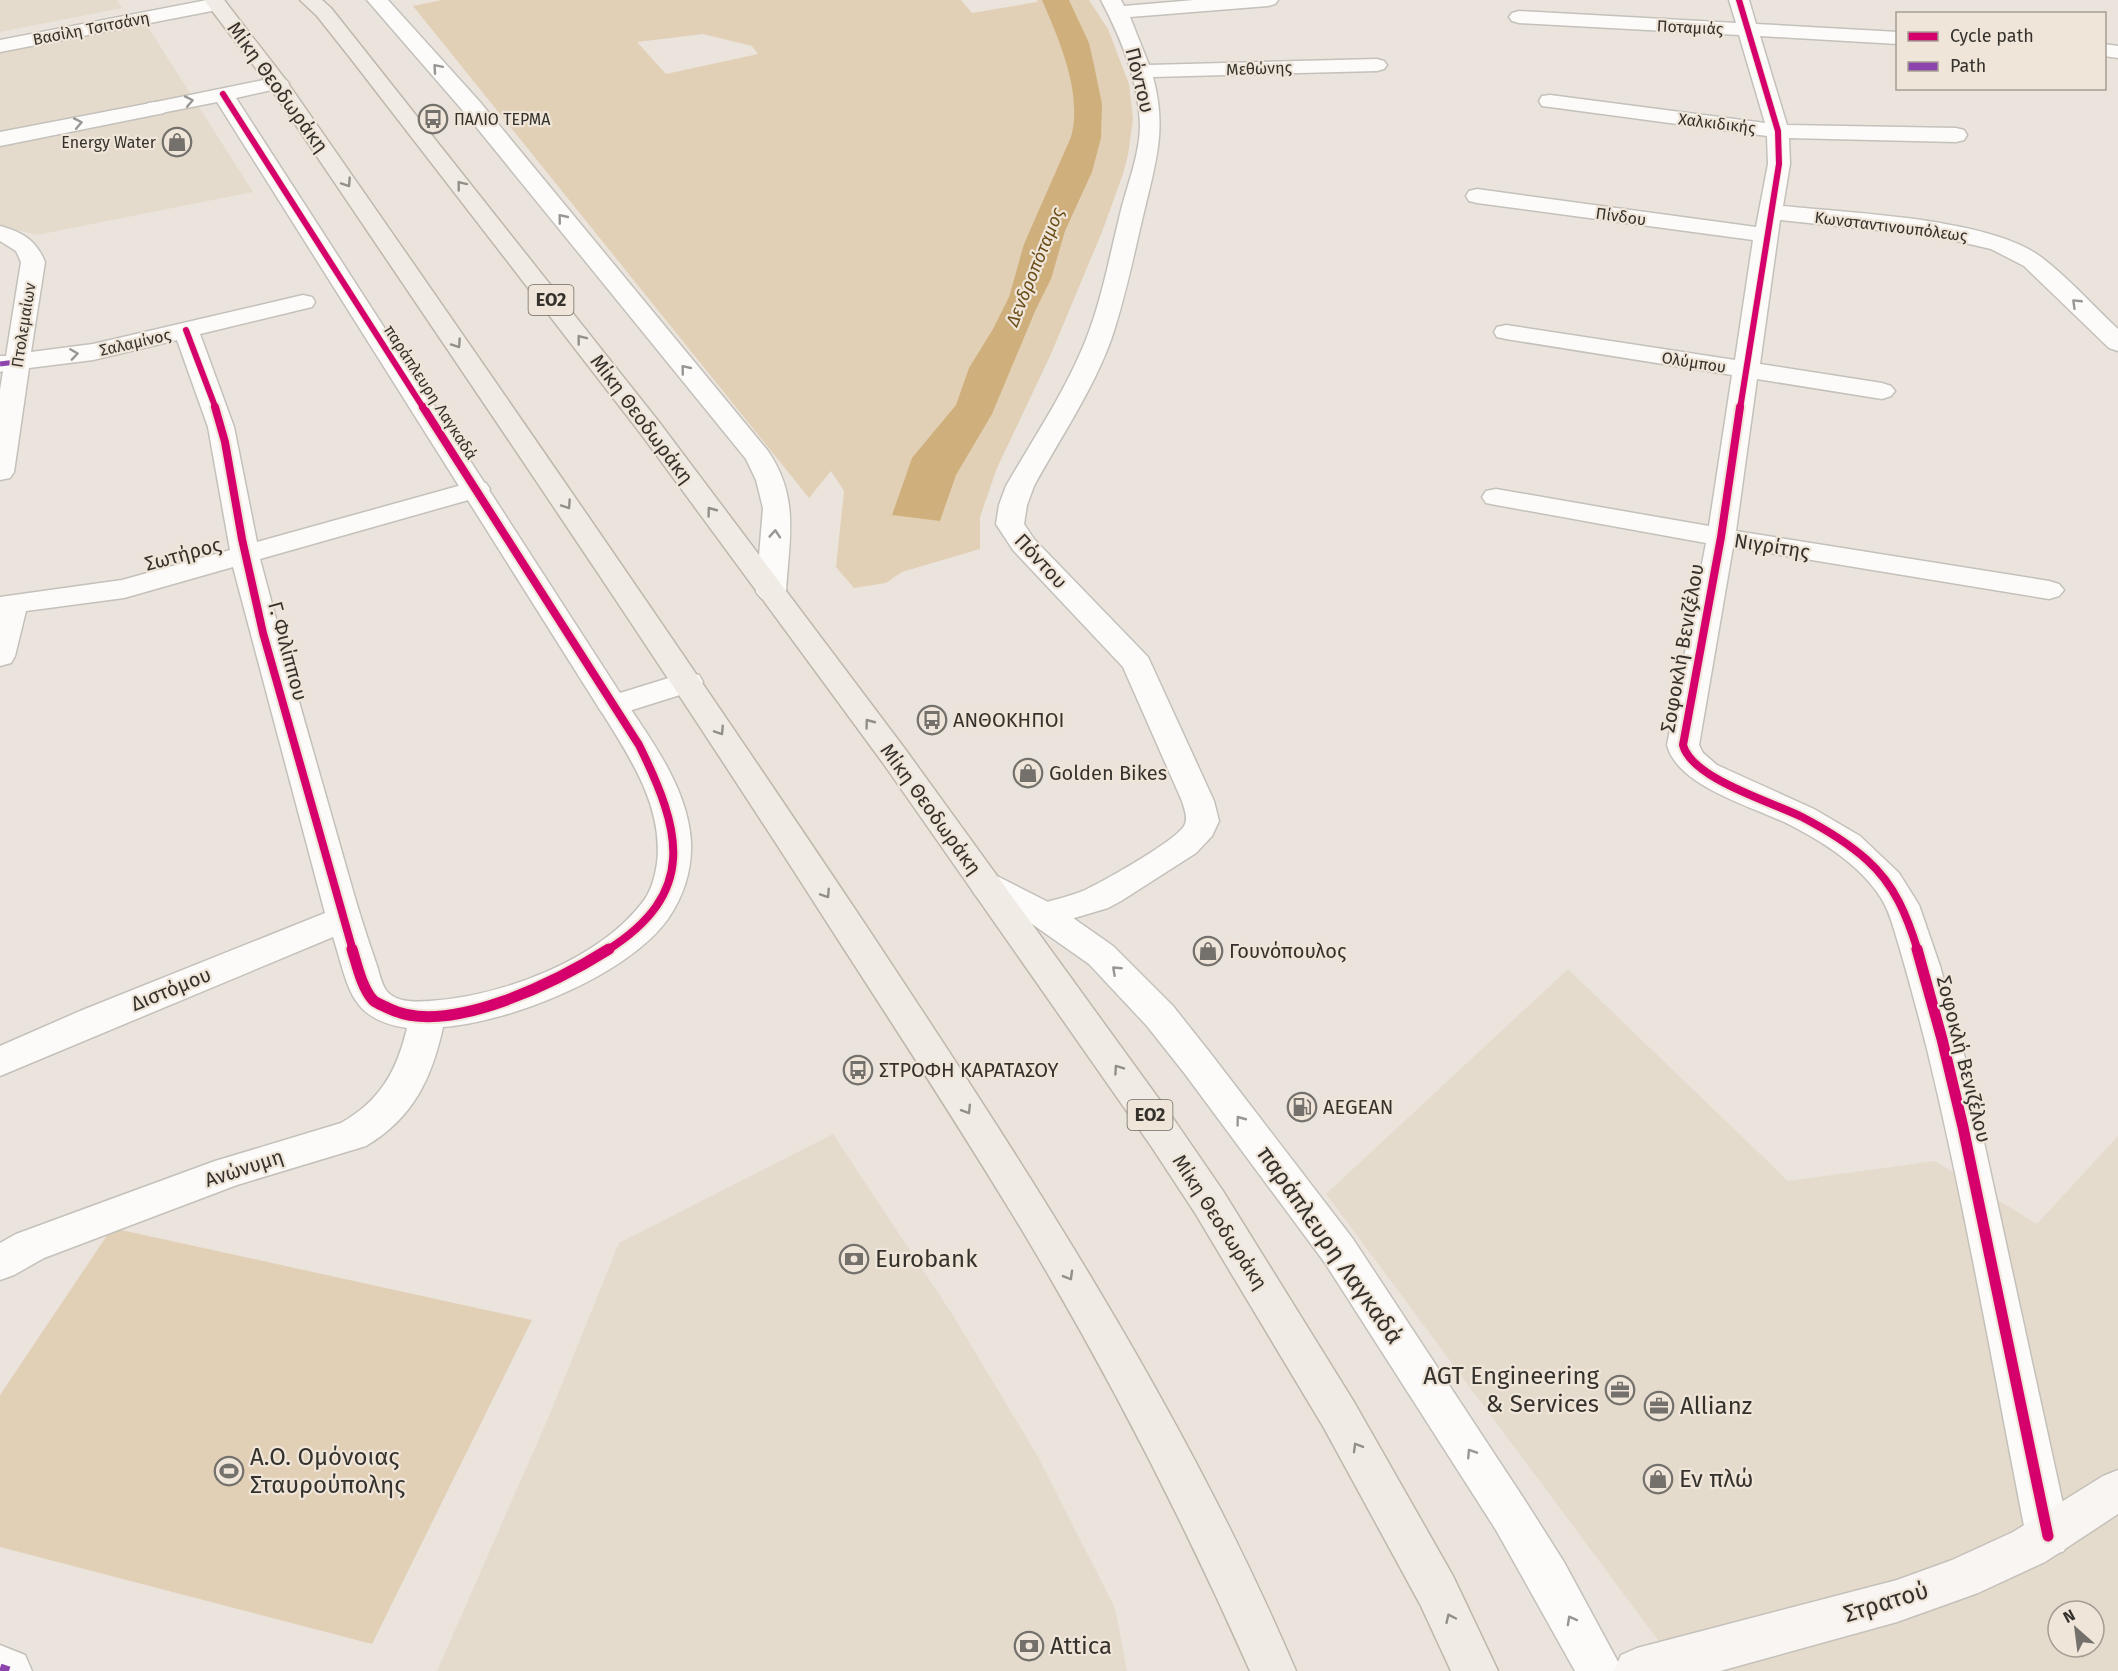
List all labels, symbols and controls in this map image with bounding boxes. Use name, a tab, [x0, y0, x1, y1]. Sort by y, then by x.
street label: Βασίλη Τσιτσάνη	[31, 8, 151, 49]
legend	[1896, 12, 2106, 90]
street label: Ποταμιάς	[1656, 16, 1724, 39]
street label: Μίκη Θεοδωράκη	[222, 17, 334, 157]
text: Cycle path	[1950, 25, 2034, 47]
street label: Πόντου	[1120, 45, 1160, 115]
text: Path	[1950, 55, 1986, 77]
street label: Μεθώνης	[1226, 58, 1293, 79]
one-way arrow	[433, 64, 444, 75]
one-way arrow	[184, 95, 194, 108]
bus stop icon: ΠΑΛΙΟ ΤΕΡΜΑ	[417, 103, 449, 135]
street label: Χαλκιδικής	[1677, 109, 1757, 138]
place label: ΠΑΛΙΟ ΤΕΡΜΑ	[454, 110, 551, 129]
one-way arrow	[73, 117, 83, 130]
shop icon: Energy Water	[161, 126, 193, 158]
place label: Energy Water	[61, 133, 157, 152]
one-way arrow	[340, 176, 351, 187]
one-way arrow	[458, 181, 469, 192]
water label: Δενδροπόταμος	[1001, 204, 1069, 330]
street label: Πίνδου	[1595, 204, 1647, 229]
street label: Κωνσταντινουπόλεως	[1813, 208, 1969, 245]
one-way arrow	[558, 214, 569, 225]
street label: Πτολεμαίων	[7, 281, 40, 369]
road number: ΕΟ2	[528, 285, 574, 315]
one-way arrow	[2072, 299, 2083, 310]
street label: παράπλευρη Λαγκαδά	[380, 321, 481, 463]
street label: Σαλαμίνος	[98, 325, 173, 360]
one-way arrow	[578, 335, 589, 346]
one-way arrow	[450, 337, 461, 348]
street label: Ολύμπου	[1660, 348, 1727, 377]
one-way arrow	[70, 349, 79, 361]
street label: Μίκη Θεοδωράκη	[585, 349, 699, 489]
one-way arrow	[681, 364, 692, 375]
one-way arrow	[560, 498, 571, 509]
one-way arrow	[708, 507, 719, 518]
street label: Πόντου	[1010, 528, 1072, 594]
street label: Νιγρίτης	[1733, 528, 1811, 564]
one-way arrow	[768, 529, 781, 538]
street label: Σωτήρος	[142, 532, 224, 576]
street label: Σοφοκλή Βενιζέλου	[1655, 562, 1709, 734]
street label: Γ. Φιλίππου	[263, 599, 313, 703]
bus stop icon: ΑΝΘΟΚΗΠΟΙ	[916, 704, 948, 736]
place label: ΑΝΘΟΚΗΠΟΙ	[953, 708, 1064, 732]
one-way arrow	[866, 719, 877, 730]
one-way arrow	[713, 724, 724, 735]
street label: Μίκη Θεοδωράκη	[875, 739, 987, 879]
shop icon: Golden Bikes	[1012, 757, 1044, 789]
place label: Golden Bikes	[1049, 761, 1167, 785]
one-way arrow	[819, 888, 831, 898]
shop icon: Γουνόπουλος	[1192, 935, 1224, 967]
place label: Γουνόπουλος	[1229, 939, 1346, 963]
street label: Διστόμου	[127, 962, 215, 1016]
one-way arrow	[1113, 966, 1123, 977]
street label: Σοφοκλή Βενιζέλου	[1932, 973, 1996, 1145]
bus stop icon: ΣΤΡΟΦΗ ΚΑΡΑΤΑΣΟΥ	[842, 1054, 874, 1086]
place label: ΣΤΡΟΦΗ ΚΑΡΑΤΑΣΟΥ	[879, 1058, 1059, 1082]
one-way arrow	[1114, 1065, 1125, 1076]
fuel station icon: AEGEAN	[1286, 1091, 1318, 1123]
place label: AEGEAN	[1323, 1095, 1393, 1119]
road number: ΕΟ2	[1128, 1100, 1172, 1130]
one-way arrow	[959, 1104, 971, 1114]
one-way arrow	[1237, 1116, 1248, 1127]
street label: παράπλευρη Λαγκαδά	[1251, 1141, 1409, 1349]
street label: Ανώνυμη	[202, 1144, 286, 1192]
street label: Μίκη Θεοδωράκη	[1167, 1150, 1273, 1294]
bank icon: Eurobank	[838, 1243, 870, 1275]
place label: Eurobank	[875, 1245, 978, 1273]
one-way arrow	[1062, 1270, 1073, 1280]
place label: AGT Engineering & Services	[1423, 1362, 1600, 1418]
office icon: AGT Engineering & Services	[1604, 1374, 1636, 1406]
office icon: Allianz	[1643, 1390, 1675, 1422]
place label: Allianz	[1680, 1392, 1752, 1420]
place label: Α.Ο. Ομόνοιας Σταυρούπολης	[250, 1443, 405, 1499]
one-way arrow	[1353, 1443, 1364, 1453]
one-way arrow	[1467, 1448, 1478, 1459]
sports icon: Α.Ο. Ομόνοιας Σταυρούπολης	[213, 1455, 245, 1487]
shop icon: Εν πλώ	[1642, 1463, 1674, 1495]
place label: Εν πλώ	[1679, 1465, 1753, 1493]
street label: Στρατού	[1840, 1576, 1932, 1628]
north arrow	[2046, 1599, 2106, 1659]
text: N	[2060, 1605, 2078, 1627]
one-way arrow	[1445, 1614, 1457, 1625]
one-way arrow	[1567, 1616, 1578, 1626]
bank icon: Attica	[1013, 1630, 1045, 1662]
place label: Attica	[1050, 1632, 1112, 1660]

